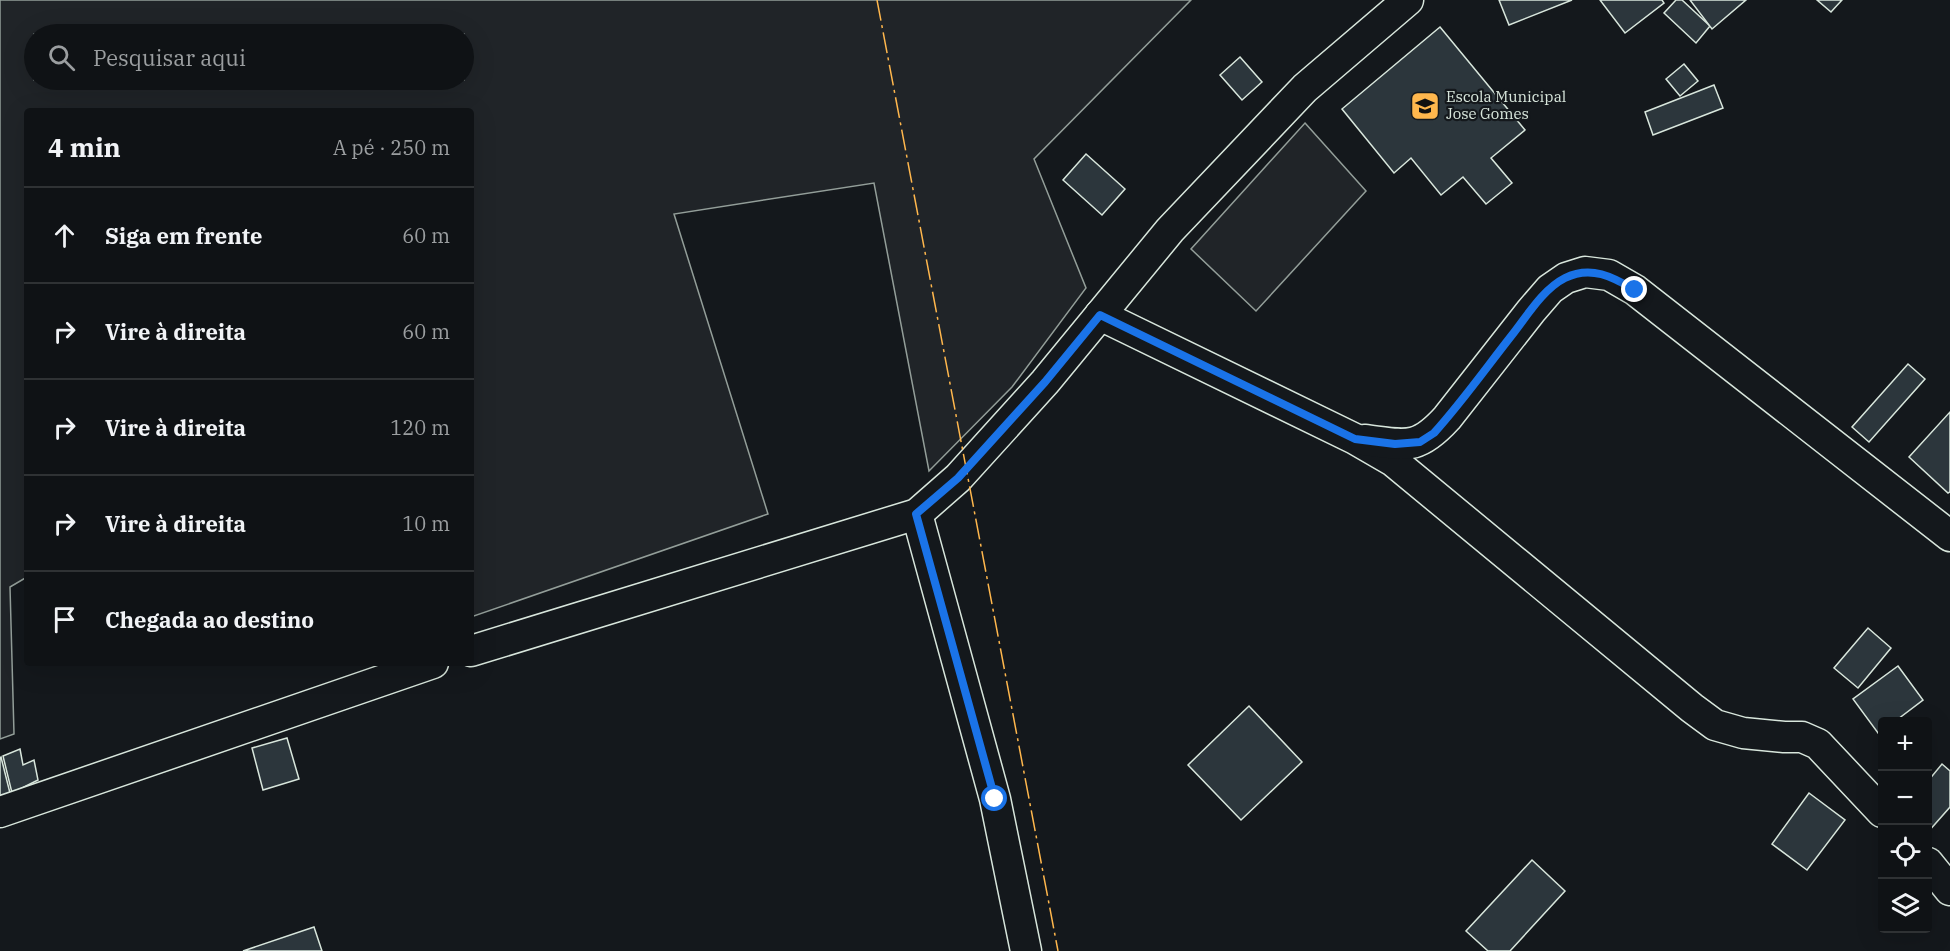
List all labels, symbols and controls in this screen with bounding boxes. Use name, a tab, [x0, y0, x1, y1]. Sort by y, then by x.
search box	[24, 24, 474, 90]
icon: search	[45, 41, 78, 74]
text: Pesquisar aqui	[93, 43, 246, 72]
place label: Escola Municipal Jose Gomes	[1446, 87, 1566, 123]
school or university icon: Escola Municipal Jose Gomes	[1409, 90, 1441, 122]
text: 4 min	[48, 130, 121, 164]
text: A pé · 250 m	[333, 134, 450, 161]
icon: ahead	[48, 219, 81, 252]
text: Siga em frente	[105, 221, 262, 250]
text: 60 m	[402, 222, 450, 249]
route end	[1621, 276, 1647, 302]
icon: right	[48, 315, 81, 348]
text: Vire à direita	[105, 317, 246, 346]
text: 60 m	[402, 318, 450, 345]
icon: right	[48, 411, 81, 444]
text: Vire à direita	[105, 413, 246, 442]
text: 120 m	[390, 414, 450, 441]
icon: right	[48, 507, 81, 540]
text: Vire à direita	[105, 509, 246, 538]
text: 10 m	[402, 510, 450, 537]
icon: arrive	[48, 603, 81, 636]
text: Chegada ao destino	[105, 605, 314, 634]
map controls	[1878, 717, 1932, 933]
button: +	[1878, 717, 1932, 771]
button: −	[1878, 771, 1932, 825]
route start	[981, 785, 1007, 811]
button: locate	[1878, 825, 1932, 879]
button: layers	[1878, 879, 1932, 933]

